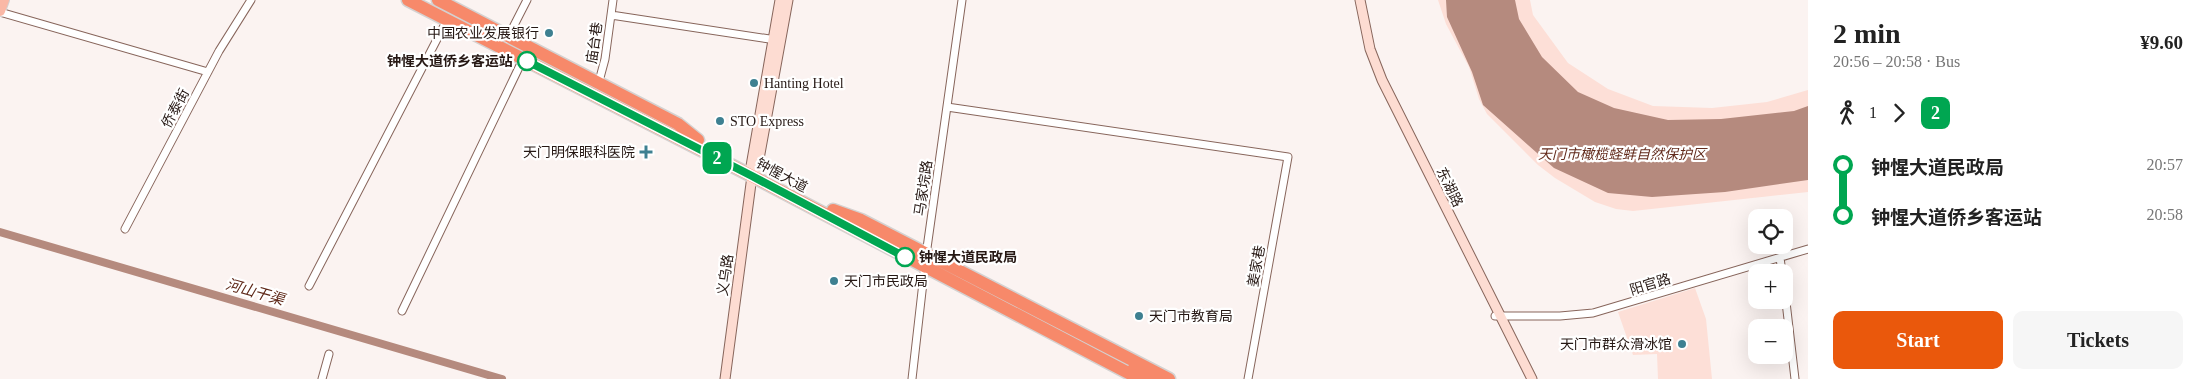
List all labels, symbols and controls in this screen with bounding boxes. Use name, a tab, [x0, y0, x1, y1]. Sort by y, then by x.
text: 2 min	[1833, 18, 1901, 49]
street label: 庙台巷	[584, 21, 605, 65]
place label: 中国农业发展银行	[427, 25, 539, 41]
marker: 中国农业发展银行	[543, 27, 555, 39]
text: ¥9.60	[2140, 32, 2183, 53]
marker: 钟惺大道侨乡客运站	[517, 51, 537, 71]
place label: 钟惺大道侨乡客运站	[387, 53, 513, 69]
text: 20:56 – 20:58 · Bus	[1833, 53, 1960, 70]
place label: Hanting Hotel	[764, 76, 844, 91]
marker: Hanting Hotel	[748, 77, 760, 89]
street label: 侨泰街	[159, 86, 192, 130]
icon: walk	[1833, 99, 1861, 127]
icon: forward	[1885, 99, 1913, 127]
text: 2	[1931, 103, 1940, 123]
text: 1	[1869, 104, 1877, 121]
place label: STO Express	[730, 114, 804, 129]
marker: STO Express	[714, 115, 726, 127]
line badge: 2	[701, 142, 733, 174]
place label: 天门明保眼科医院	[523, 145, 635, 160]
marker: 天门明保眼科医院	[639, 145, 653, 159]
park label: 天门市橄榄蛏蚌自然保护区	[1538, 147, 1708, 162]
text: 2	[713, 148, 722, 168]
street label: 钟惺大道	[754, 156, 810, 195]
text: 20:57	[2147, 156, 2183, 173]
text: 钟惺大道民政局	[1871, 157, 2004, 178]
street label: 马家垸路	[911, 159, 935, 217]
street label: 东湖路	[1434, 165, 1465, 209]
text: 20:58	[2147, 206, 2183, 223]
text: 钟惺大道侨乡客运站	[1871, 207, 2042, 228]
map controls	[1748, 209, 1793, 364]
button: locate	[1748, 209, 1793, 254]
street label: 姜家巷	[1244, 244, 1268, 288]
marker: 钟惺大道民政局	[895, 247, 915, 267]
place label: 钟惺大道民政局	[919, 249, 1017, 265]
street label: 义乌路	[715, 253, 736, 297]
button: +	[1748, 264, 1793, 309]
street label: 阳官路	[1628, 271, 1672, 298]
place label: 天门市民政局	[844, 274, 928, 289]
marker: 天门市民政局	[828, 275, 840, 287]
water label: 河山干渠	[224, 276, 288, 309]
place label: 天门市教育局	[1149, 309, 1233, 324]
marker: 天门市教育局	[1133, 310, 1145, 322]
button: Start	[1833, 311, 2003, 369]
button: Tickets	[2013, 311, 2183, 369]
button: −	[1748, 319, 1793, 364]
place label: 天门市群众滑冰馆	[1560, 337, 1672, 352]
marker: 天门市群众滑冰馆	[1676, 338, 1688, 350]

